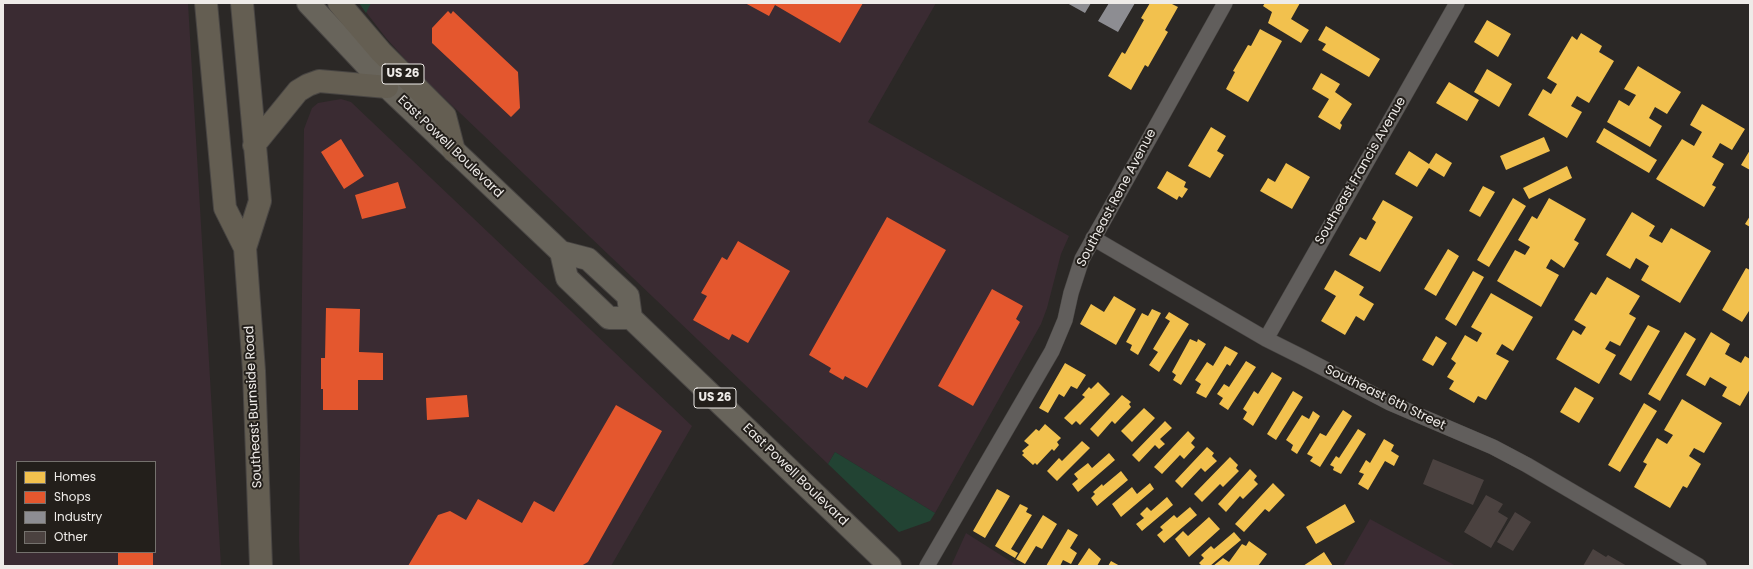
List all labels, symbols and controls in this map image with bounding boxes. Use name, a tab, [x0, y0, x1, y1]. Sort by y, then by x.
road number: US 26	[382, 64, 424, 84]
street label: East Powell Boulevard	[394, 93, 506, 201]
street label: Southeast Francis Avenue	[1312, 94, 1410, 248]
street label: Southeast Rene Avenue	[1074, 126, 1160, 270]
street label: Southeast Burnside Road	[242, 325, 266, 489]
street label: Southeast 6th Street	[1322, 362, 1448, 434]
road number: US 26	[694, 388, 736, 408]
street label: East Powell Boulevard	[739, 421, 851, 529]
legend	[16, 461, 156, 553]
text: Homes	[54, 468, 96, 485]
text: Shops	[54, 488, 91, 505]
text: Industry	[54, 508, 102, 525]
text: Other	[54, 528, 87, 545]

